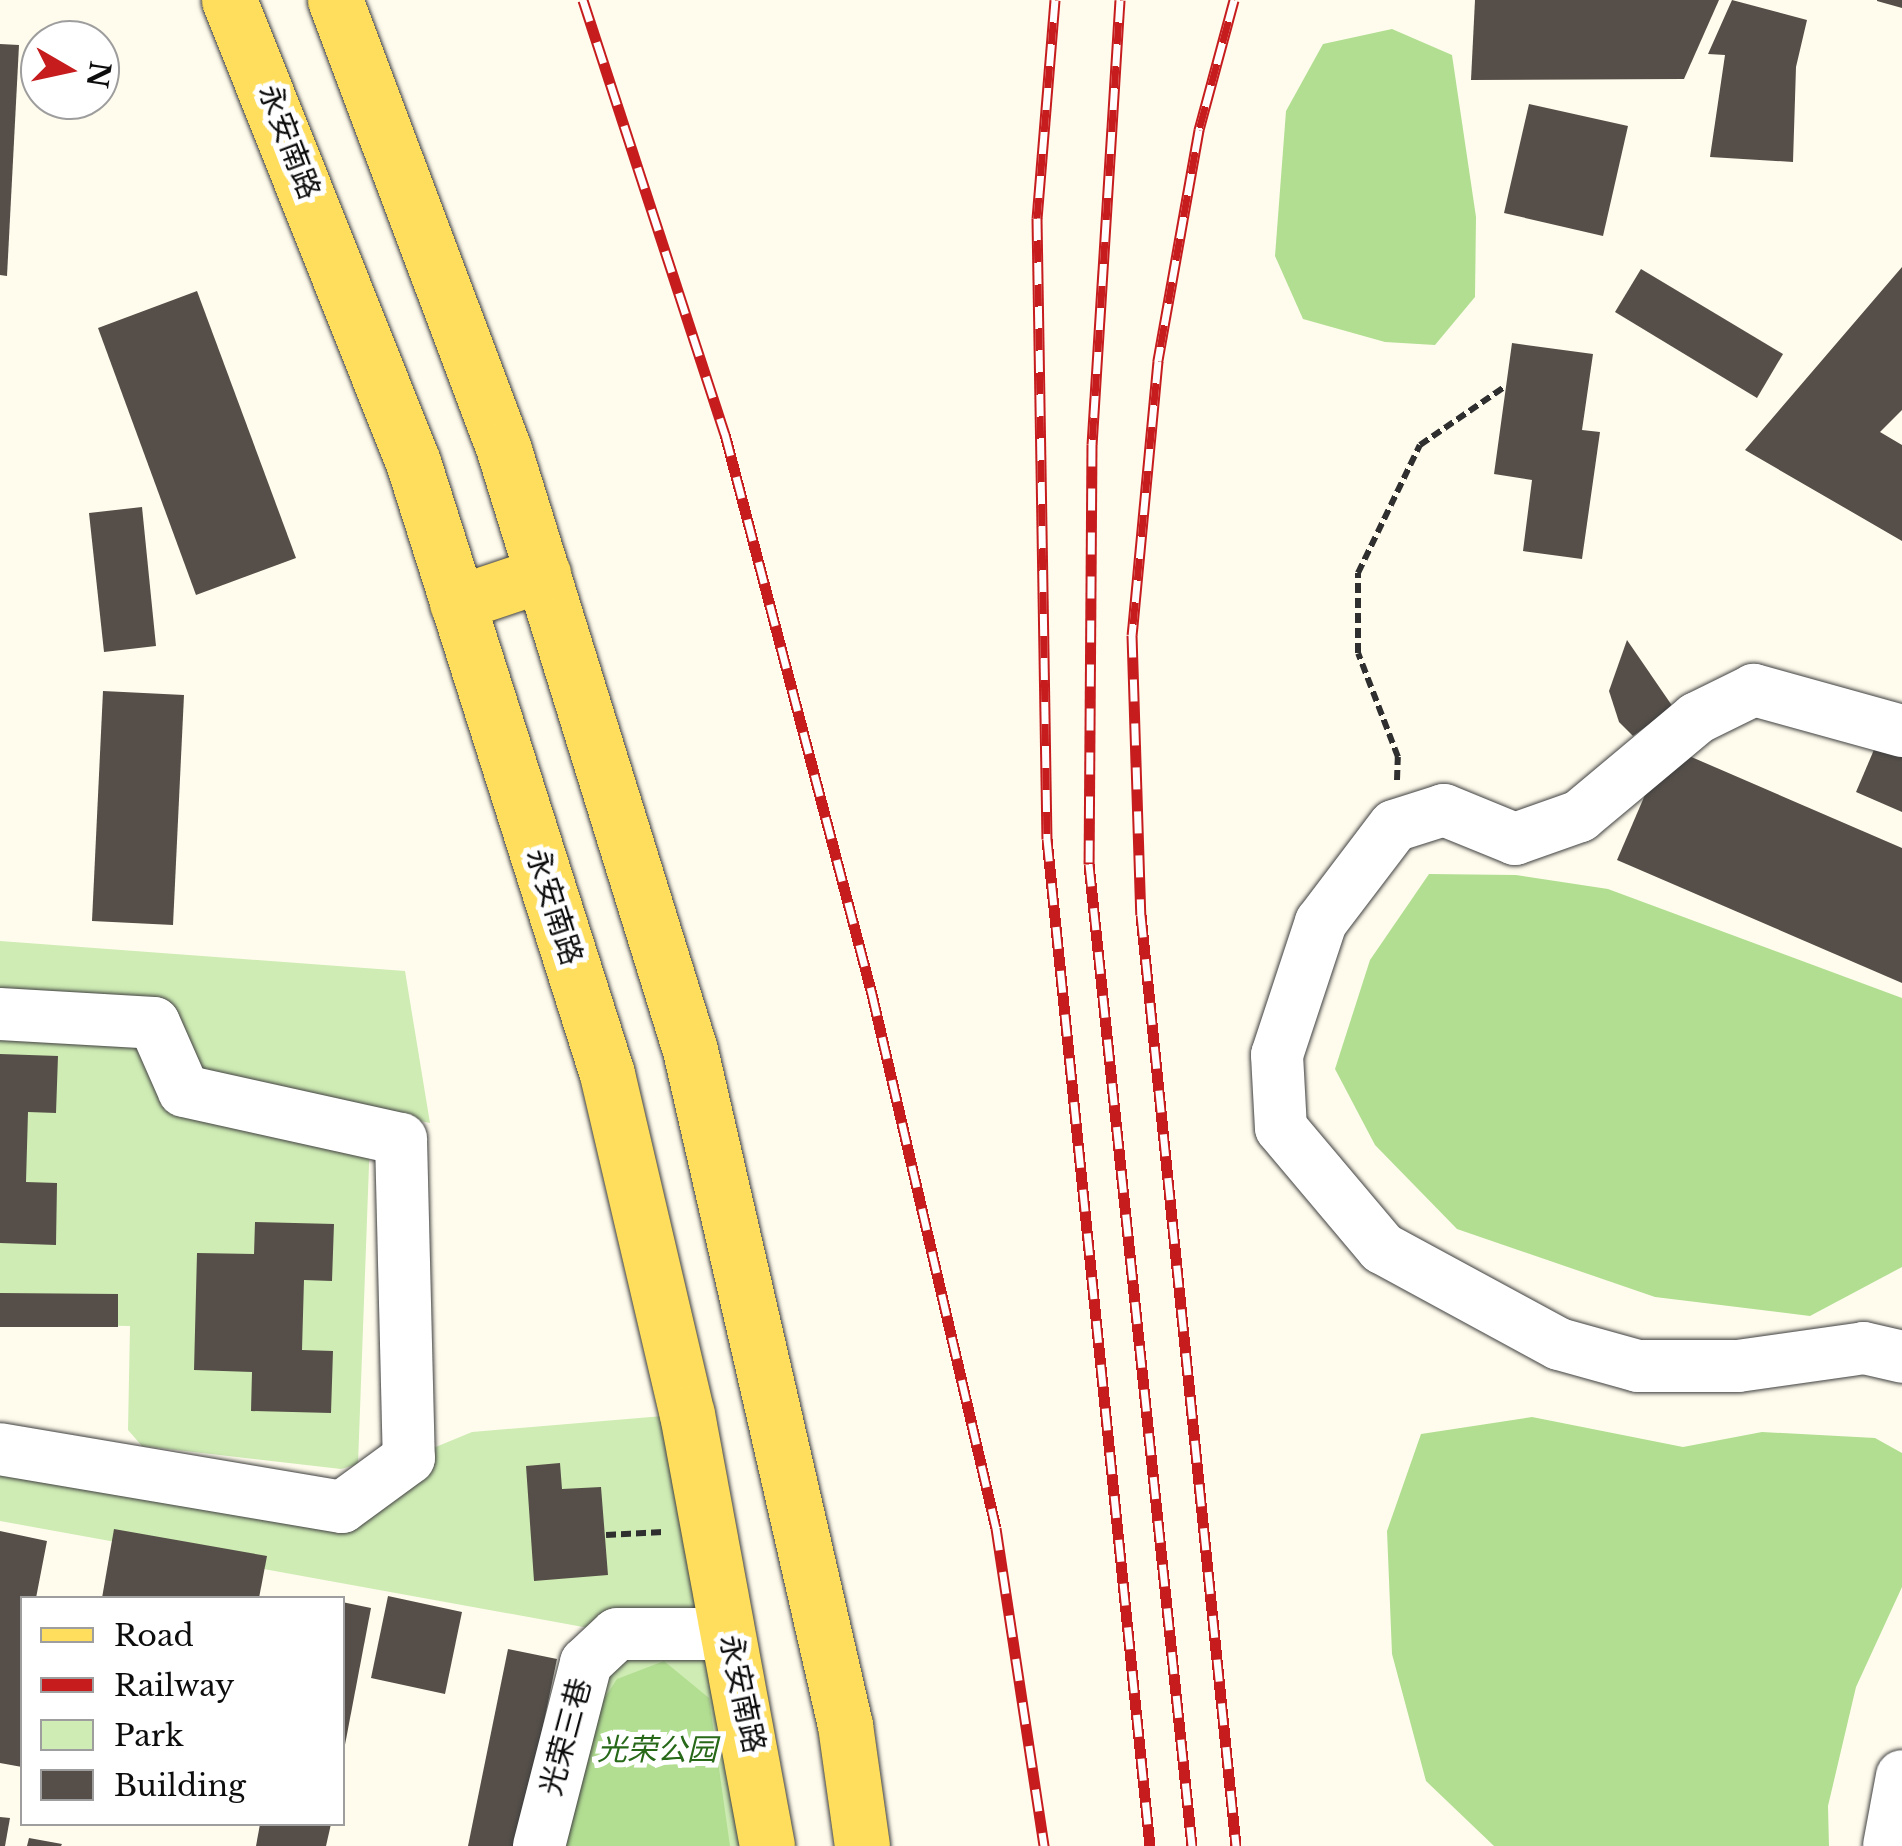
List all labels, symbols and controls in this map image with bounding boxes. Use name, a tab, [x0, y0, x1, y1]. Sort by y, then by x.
north arrow	[20, 20, 120, 120]
text: N	[79, 59, 117, 90]
street label: 永安南路	[251, 80, 327, 204]
street label: 永安南路	[518, 844, 590, 970]
legend	[20, 1596, 345, 1826]
text: Road	[114, 1617, 194, 1654]
street label: 永安南路	[712, 1632, 772, 1756]
text: Railway	[114, 1667, 234, 1704]
street label: 光荣三巷	[533, 1674, 599, 1800]
text: Park	[114, 1717, 184, 1754]
park label: 光荣公园	[597, 1732, 717, 1768]
text: Building	[114, 1767, 246, 1804]

